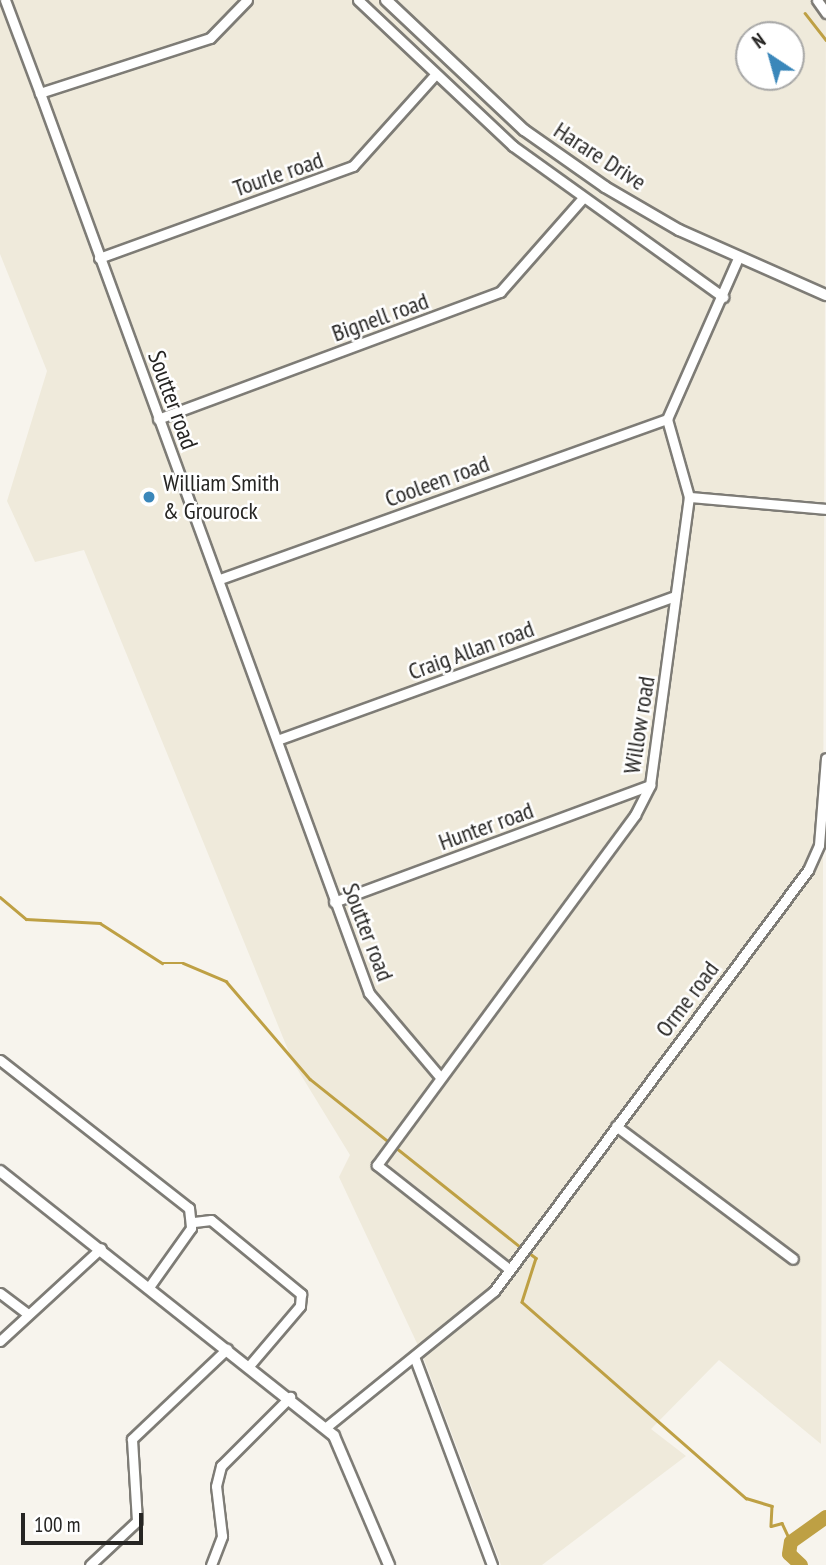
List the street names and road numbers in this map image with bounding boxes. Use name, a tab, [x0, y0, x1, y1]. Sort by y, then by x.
street label: Harare Drive	[549, 116, 651, 196]
street label: Tourle road	[229, 145, 327, 203]
street label: Bignell road	[328, 286, 432, 348]
street label: Soutter road	[142, 347, 204, 453]
street label: Cooleen road	[381, 449, 493, 513]
street label: Craig Allan road	[404, 614, 538, 686]
street label: Willow road	[617, 674, 661, 776]
street label: Hunter road	[435, 796, 537, 856]
street label: Soutter road	[336, 879, 400, 985]
street label: Orme road	[649, 955, 725, 1043]

